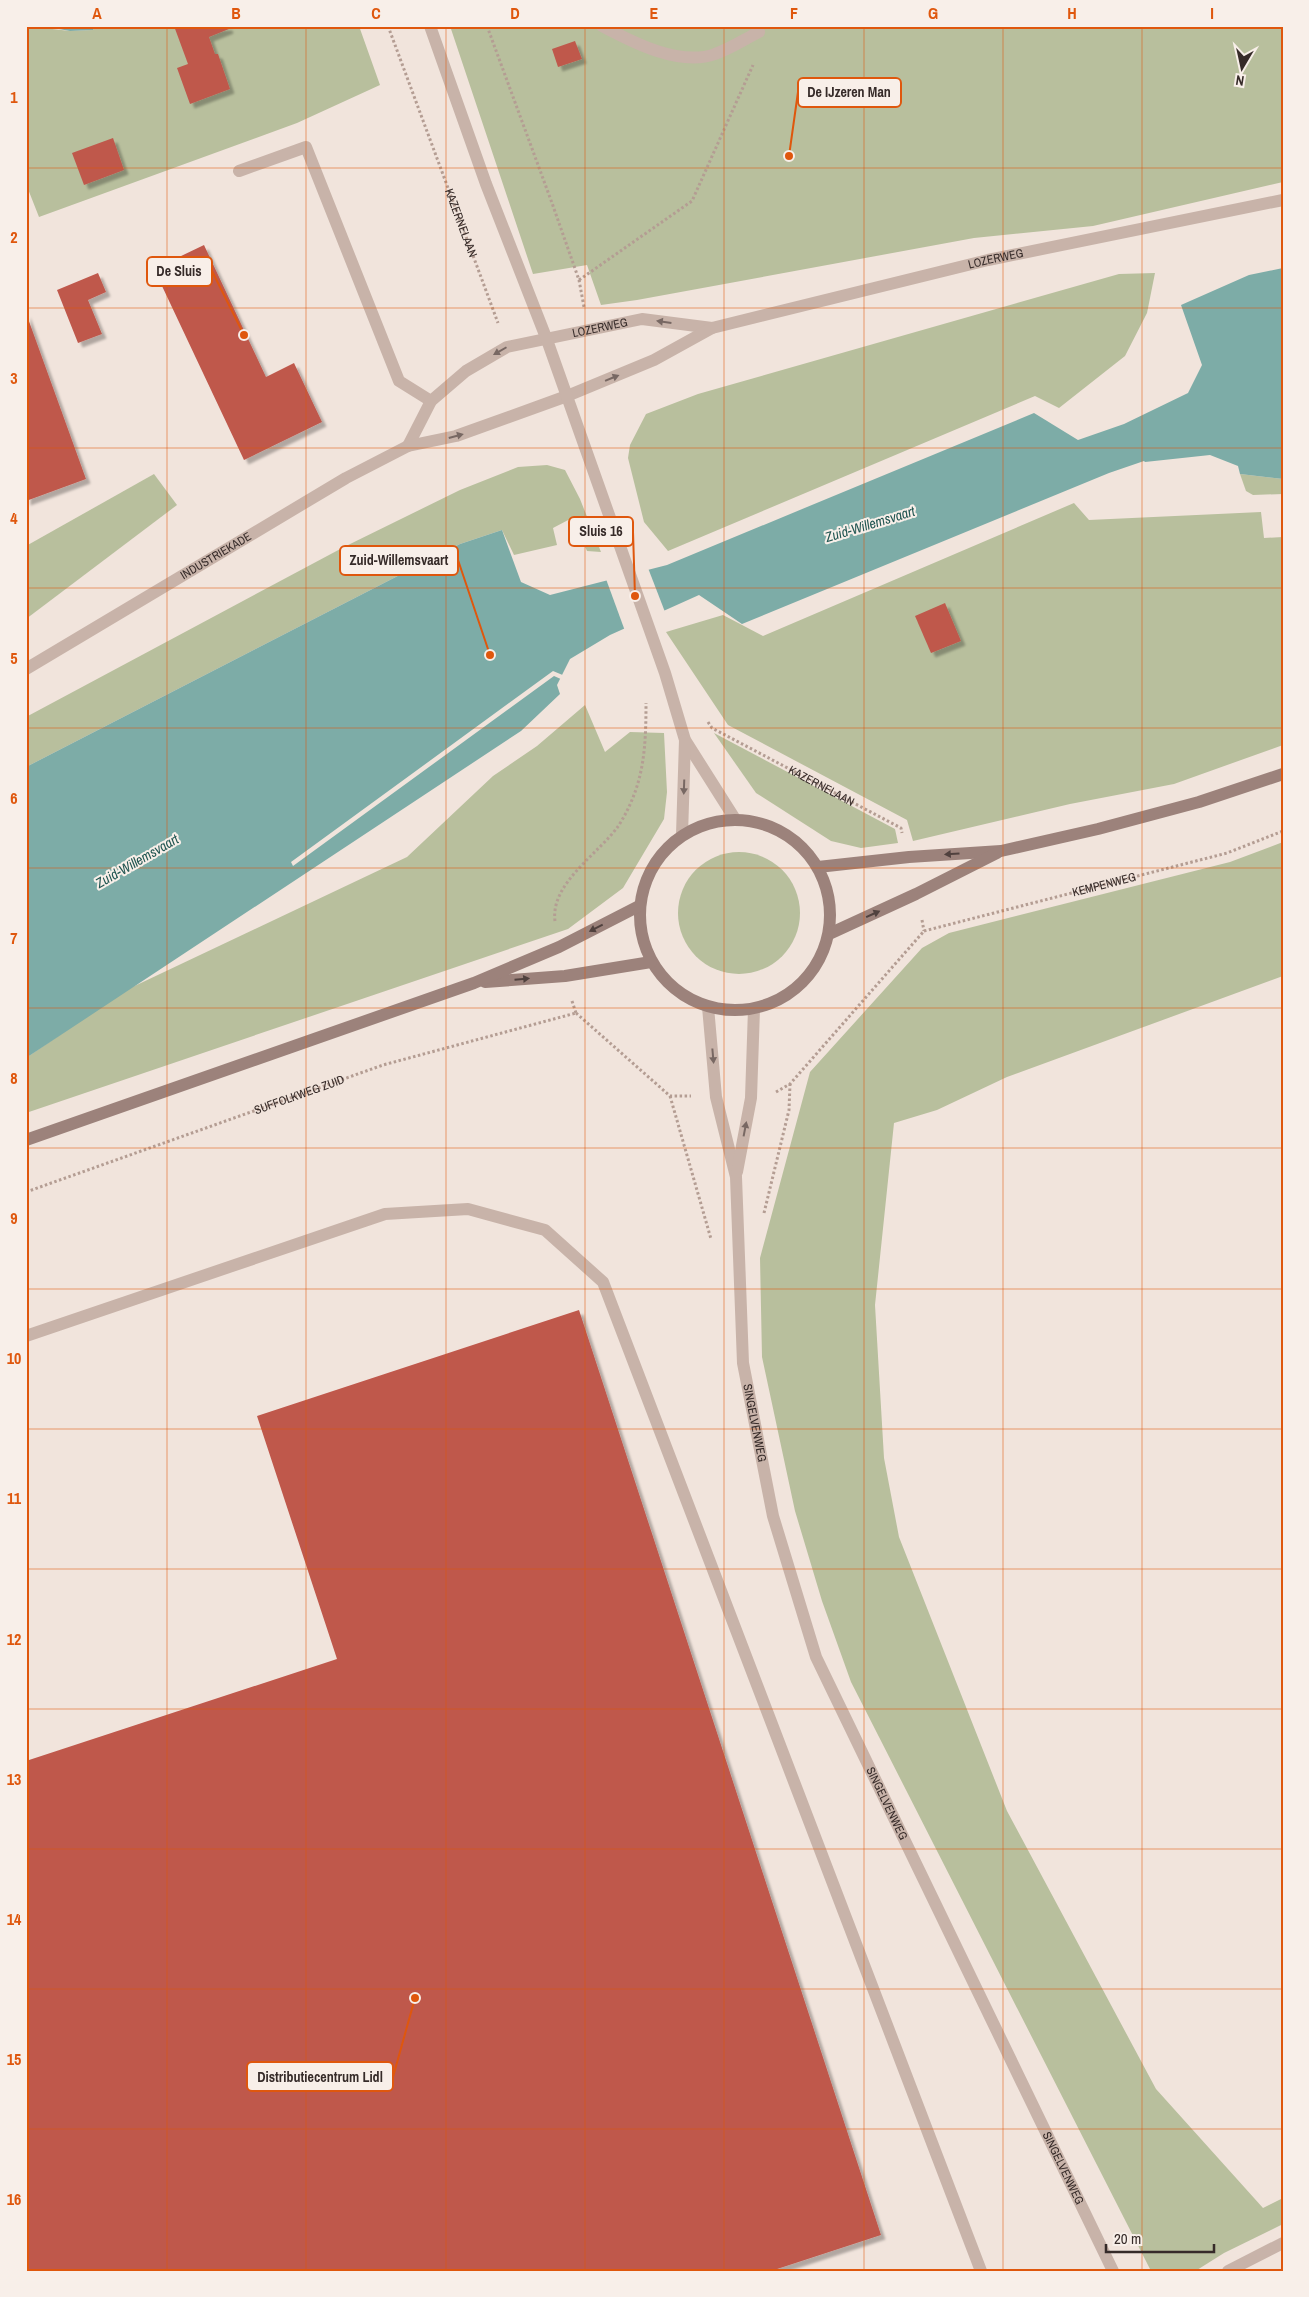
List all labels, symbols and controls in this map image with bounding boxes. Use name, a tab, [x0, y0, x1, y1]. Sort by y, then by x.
text: A	[92, 2, 102, 24]
text: B	[231, 2, 241, 24]
text: C	[371, 2, 381, 24]
text: D	[510, 2, 520, 24]
text: E	[650, 2, 659, 24]
text: F	[790, 2, 798, 24]
text: G	[928, 2, 938, 24]
text: H	[1067, 2, 1077, 24]
text: I	[1210, 2, 1214, 24]
north arrow	[1216, 42, 1266, 92]
text: N	[1234, 71, 1245, 90]
callout: De IJzeren Man	[798, 78, 901, 107]
text: De IJzeren Man	[807, 83, 891, 101]
text: 1	[10, 86, 18, 108]
street label: KAZERNELAAN	[441, 186, 481, 260]
text: 2	[10, 226, 18, 248]
street label: LOZERWEG	[966, 245, 1025, 273]
callout: De Sluis	[147, 257, 212, 286]
text: De Sluis	[156, 262, 202, 280]
street label: LOZERWEG	[571, 314, 629, 341]
one-way arrow	[656, 318, 672, 326]
one-way arrow	[492, 347, 507, 355]
text: 3	[10, 367, 18, 389]
one-way arrow	[604, 373, 619, 381]
one-way arrow	[448, 431, 463, 439]
water label: Zuid-Willemsvaart	[822, 502, 918, 546]
text: 4	[10, 507, 18, 529]
callout: Sluis 16	[569, 517, 633, 546]
text: Sluis 16	[579, 522, 623, 540]
street label: INDUSTRIEKADE	[177, 528, 254, 583]
callout: Zuid-Willemsvaart	[340, 546, 458, 575]
text: Zuid-Willemsvaart	[350, 551, 449, 569]
text: 5	[10, 647, 18, 669]
street label: KAZERNELAAN	[786, 762, 857, 810]
one-way arrow	[680, 779, 688, 795]
text: 6	[10, 787, 18, 809]
water label: Zuid-Willemsvaart	[91, 830, 182, 893]
one-way arrow	[944, 851, 960, 859]
street label: KEMPENWEG	[1071, 869, 1138, 900]
one-way arrow	[866, 909, 880, 917]
one-way arrow	[589, 924, 603, 932]
text: 7	[10, 927, 18, 949]
one-way arrow	[514, 975, 530, 983]
one-way arrow	[709, 1048, 717, 1064]
text: 8	[10, 1067, 18, 1089]
street label: SUFFOLKWEG ZUID	[252, 1071, 347, 1118]
one-way arrow	[741, 1121, 749, 1137]
text: 9	[10, 1207, 18, 1229]
text: 10	[7, 1347, 21, 1369]
street label: SINGELVENWEG	[739, 1382, 770, 1463]
text: 11	[7, 1487, 22, 1509]
text: 12	[7, 1628, 21, 1650]
street label: SINGELVENWEG	[862, 1764, 911, 1843]
text: 13	[7, 1768, 21, 1790]
text: 14	[7, 1908, 22, 1930]
text: 15	[7, 2048, 21, 2070]
callout: Distributiecentrum Lidl	[247, 2062, 393, 2091]
text: Distributiecentrum Lidl	[257, 2068, 383, 2086]
street label: SINGELVENWEG	[1039, 2129, 1088, 2207]
text: 16	[7, 2188, 21, 2210]
scale bar	[1106, 2222, 1214, 2254]
text: 20 m	[1114, 2228, 1141, 2249]

